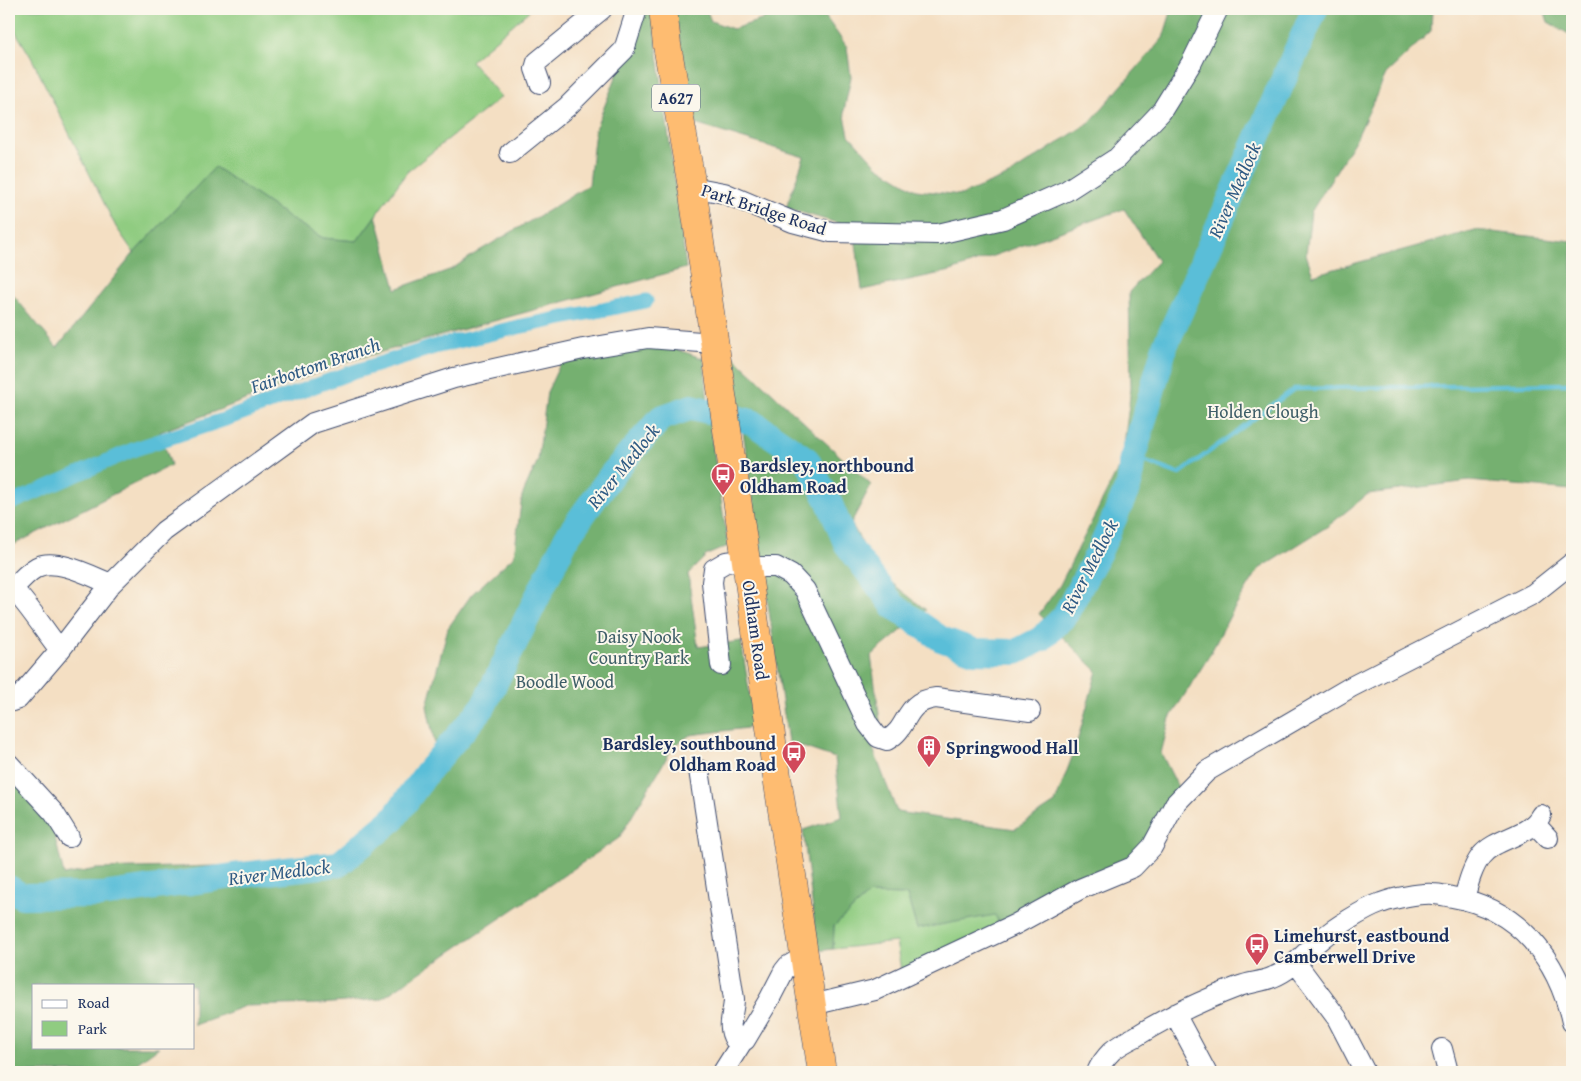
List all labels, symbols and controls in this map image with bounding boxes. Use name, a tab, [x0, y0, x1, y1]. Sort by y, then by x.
road number: A627	[652, 85, 700, 112]
water label: River Medlock	[1200, 137, 1268, 243]
street label: Park Bridge Road	[698, 176, 830, 242]
water label: Fairbottom Branch	[246, 330, 384, 401]
park label: Holden Clough	[1207, 398, 1319, 425]
water label: River Medlock	[579, 417, 666, 515]
place label: Bardsley, northbound Oldham Road	[740, 452, 915, 500]
bus stop icon: Bardsley, northbound Oldham Road	[710, 462, 736, 496]
water label: River Medlock	[1053, 514, 1125, 619]
street label: Oldham Road	[736, 578, 776, 682]
park label: Daisy Nook Country Park	[589, 623, 690, 671]
park label: Boodle Wood	[516, 668, 615, 695]
place label: Bardsley, southbound Oldham Road	[603, 730, 777, 778]
building icon: Springwood Hall	[916, 734, 942, 768]
place label: Springwood Hall	[946, 734, 1079, 761]
bus stop icon: Bardsley, southbound Oldham Road	[781, 740, 807, 774]
water label: River Medlock	[226, 852, 332, 892]
place label: Limehurst, eastbound Camberwell Drive	[1274, 922, 1450, 970]
bus stop icon: Limehurst, eastbound Camberwell Drive	[1244, 932, 1270, 966]
legend	[32, 984, 195, 1048]
text: Road	[78, 992, 109, 1013]
text: Park	[78, 1018, 107, 1039]

